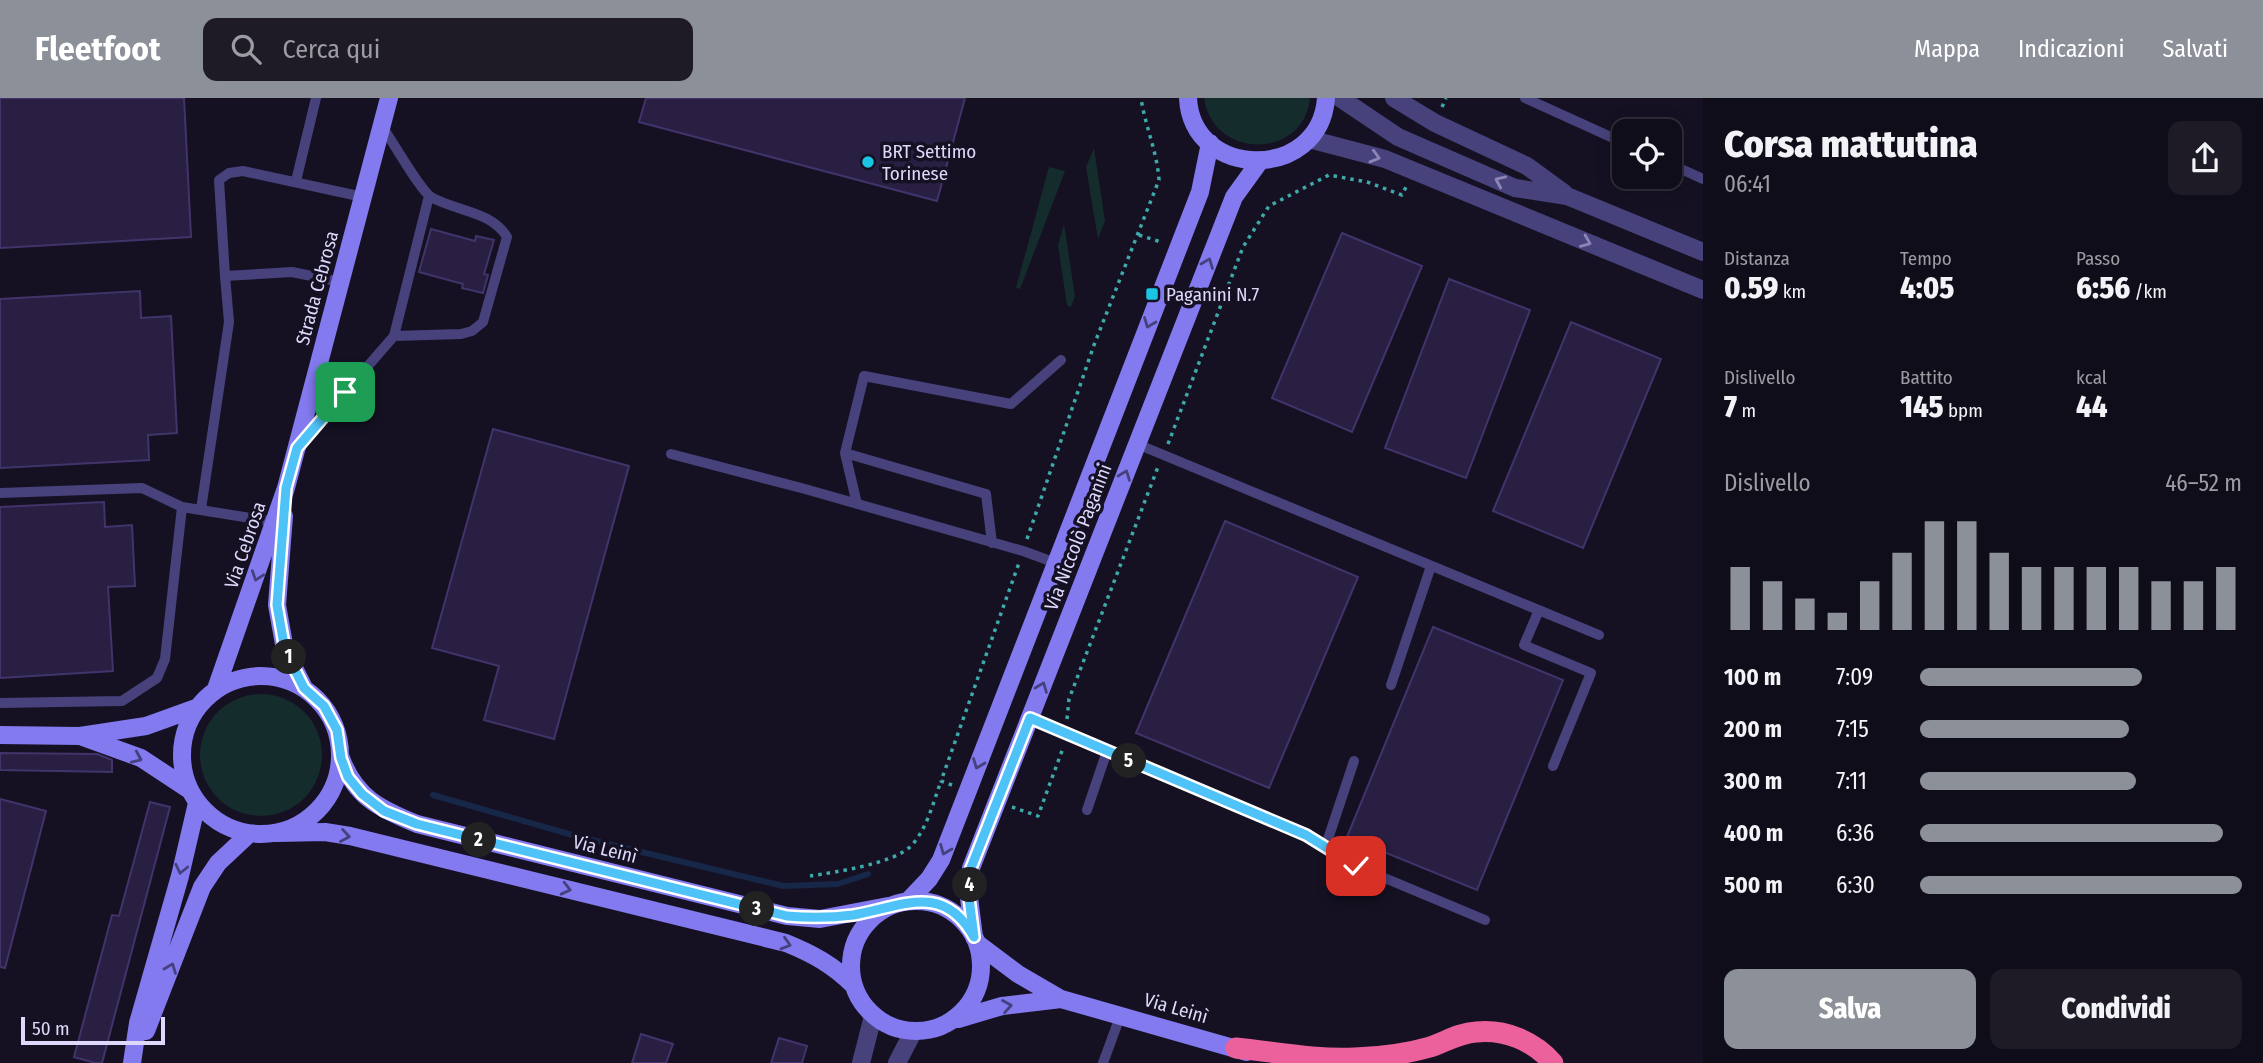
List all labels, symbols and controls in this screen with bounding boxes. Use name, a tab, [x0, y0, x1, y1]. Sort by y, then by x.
search box	[203, 18, 693, 81]
text: Fleetfoot	[35, 29, 161, 69]
icon: search	[227, 30, 265, 68]
text: Cerca qui	[283, 34, 380, 65]
text: Mappa	[1914, 35, 1980, 63]
text: Indicazioni	[2018, 35, 2124, 63]
text: Salvati	[2162, 35, 2228, 63]
map controls	[1612, 119, 1682, 189]
button: locate	[1612, 119, 1682, 189]
text: Corsa mattutina	[1724, 121, 1978, 167]
button: share	[2168, 121, 2242, 195]
place label: BRT Settimo Torinese	[882, 140, 976, 185]
one-way arrow	[1369, 148, 1381, 163]
marker: BRT Settimo Torinese	[860, 154, 876, 170]
text: 06:41	[1724, 170, 1771, 198]
one-way arrow	[1495, 175, 1507, 189]
street label: Strada Cebrosa	[291, 228, 343, 348]
one-way arrow	[1578, 234, 1591, 248]
text: Distanza	[1724, 247, 1790, 270]
text: Tempo	[1900, 247, 1952, 270]
text: Passo	[2076, 247, 2120, 270]
one-way arrow	[1200, 258, 1214, 270]
text: 0.59	[1724, 270, 1778, 306]
text: 4:05	[1900, 270, 1954, 306]
text: 6:56	[2076, 270, 2130, 306]
text: km	[1778, 280, 1806, 303]
text: /km	[2130, 280, 2167, 303]
place label: Paganini N.7	[1166, 283, 1260, 306]
marker: Paganini N.7	[1144, 286, 1160, 302]
one-way arrow	[1143, 317, 1157, 329]
pin	[315, 362, 375, 422]
text: Dislivello	[1724, 366, 1795, 389]
text: Battito	[1900, 366, 1953, 389]
text: kcal	[2076, 366, 2107, 389]
icon: arrive	[326, 373, 364, 411]
text: 7	[1724, 389, 1737, 425]
text: 145	[1900, 389, 1943, 425]
text: 44	[2076, 389, 2107, 425]
text: m	[1737, 399, 1756, 422]
text: bpm	[1943, 399, 1983, 422]
street label: Via Niccolò Paganini	[1039, 461, 1117, 613]
one-way arrow	[1117, 469, 1131, 481]
text: Dislivello	[1724, 469, 1810, 497]
text: 46–52 m	[2165, 469, 2242, 497]
street label: Via Cebrosa	[219, 499, 271, 591]
one-way arrow	[251, 570, 265, 582]
pin: 1	[272, 640, 306, 674]
text: 1	[284, 645, 293, 668]
text: 100 m	[1724, 663, 1781, 691]
text: 7:09	[1836, 663, 1873, 691]
one-way arrow	[1034, 681, 1048, 693]
text: 200 m	[1724, 715, 1782, 743]
text: 7:15	[1836, 715, 1869, 743]
pin: 5	[1112, 744, 1146, 778]
text: 5	[1124, 749, 1133, 772]
one-way arrow	[130, 750, 142, 764]
one-way arrow	[972, 757, 986, 769]
text: 300 m	[1724, 767, 1782, 795]
text: 7:11	[1836, 767, 1867, 795]
text: 400 m	[1724, 819, 1783, 847]
text: 6:36	[1836, 819, 1874, 847]
pin: 2	[462, 822, 496, 858]
one-way arrow	[339, 828, 351, 843]
text: 2	[474, 828, 483, 851]
street label: Via Leinì	[571, 830, 640, 868]
pin	[1326, 836, 1386, 896]
one-way arrow	[939, 843, 953, 855]
icon: check	[1337, 847, 1375, 885]
one-way arrow	[175, 863, 189, 875]
pin: 4	[953, 868, 988, 902]
text: 500 m	[1724, 871, 1783, 899]
text: 6:30	[1836, 871, 1875, 899]
text: 4	[965, 873, 974, 896]
one-way arrow	[560, 881, 572, 895]
pin: 3	[740, 892, 774, 926]
text: 3	[752, 897, 761, 920]
one-way arrow	[780, 936, 792, 951]
one-way arrow	[163, 962, 177, 974]
button: Salva	[1724, 969, 1976, 1049]
button: Condividi	[1990, 969, 2242, 1049]
street label: Via Leinì	[1141, 988, 1211, 1028]
one-way arrow	[1001, 999, 1013, 1014]
scale bar	[21, 1014, 164, 1046]
text: 50 m	[32, 1017, 70, 1040]

